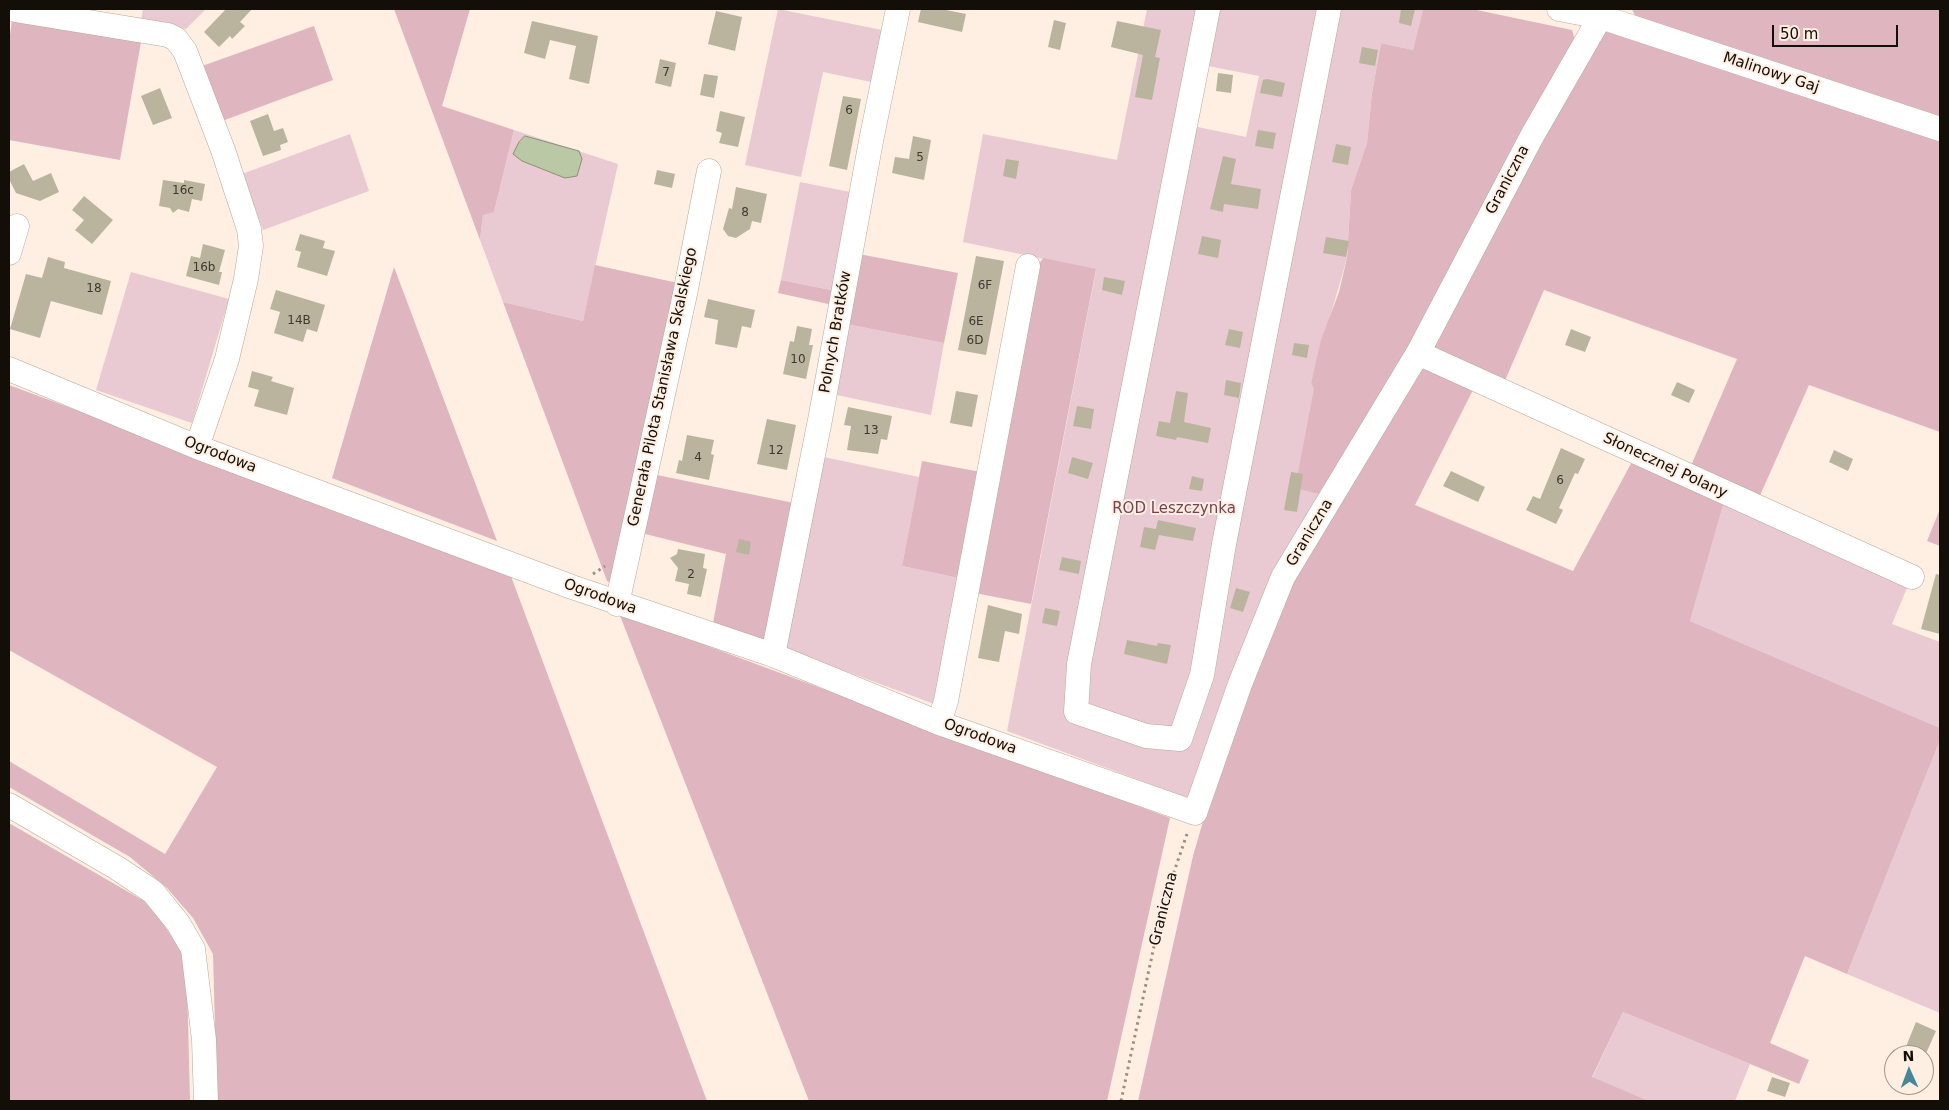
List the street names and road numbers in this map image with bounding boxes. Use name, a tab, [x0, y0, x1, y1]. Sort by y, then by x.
street label: Malinowy Gaj	[1721, 49, 1821, 97]
street label: Graniczna	[1482, 142, 1534, 218]
street label: Generała Pilota Stanisława Skalskiego	[625, 246, 701, 528]
street label: Polnych Bratków	[816, 269, 856, 395]
street label: Słonecznej Polany	[1600, 429, 1730, 503]
street label: Ogrodowa	[181, 433, 259, 477]
street label: Graniczna	[1283, 496, 1337, 570]
street label: Ogrodowa	[561, 575, 639, 619]
street label: Ogrodowa	[941, 715, 1019, 759]
street label: Graniczna	[1146, 870, 1182, 948]

